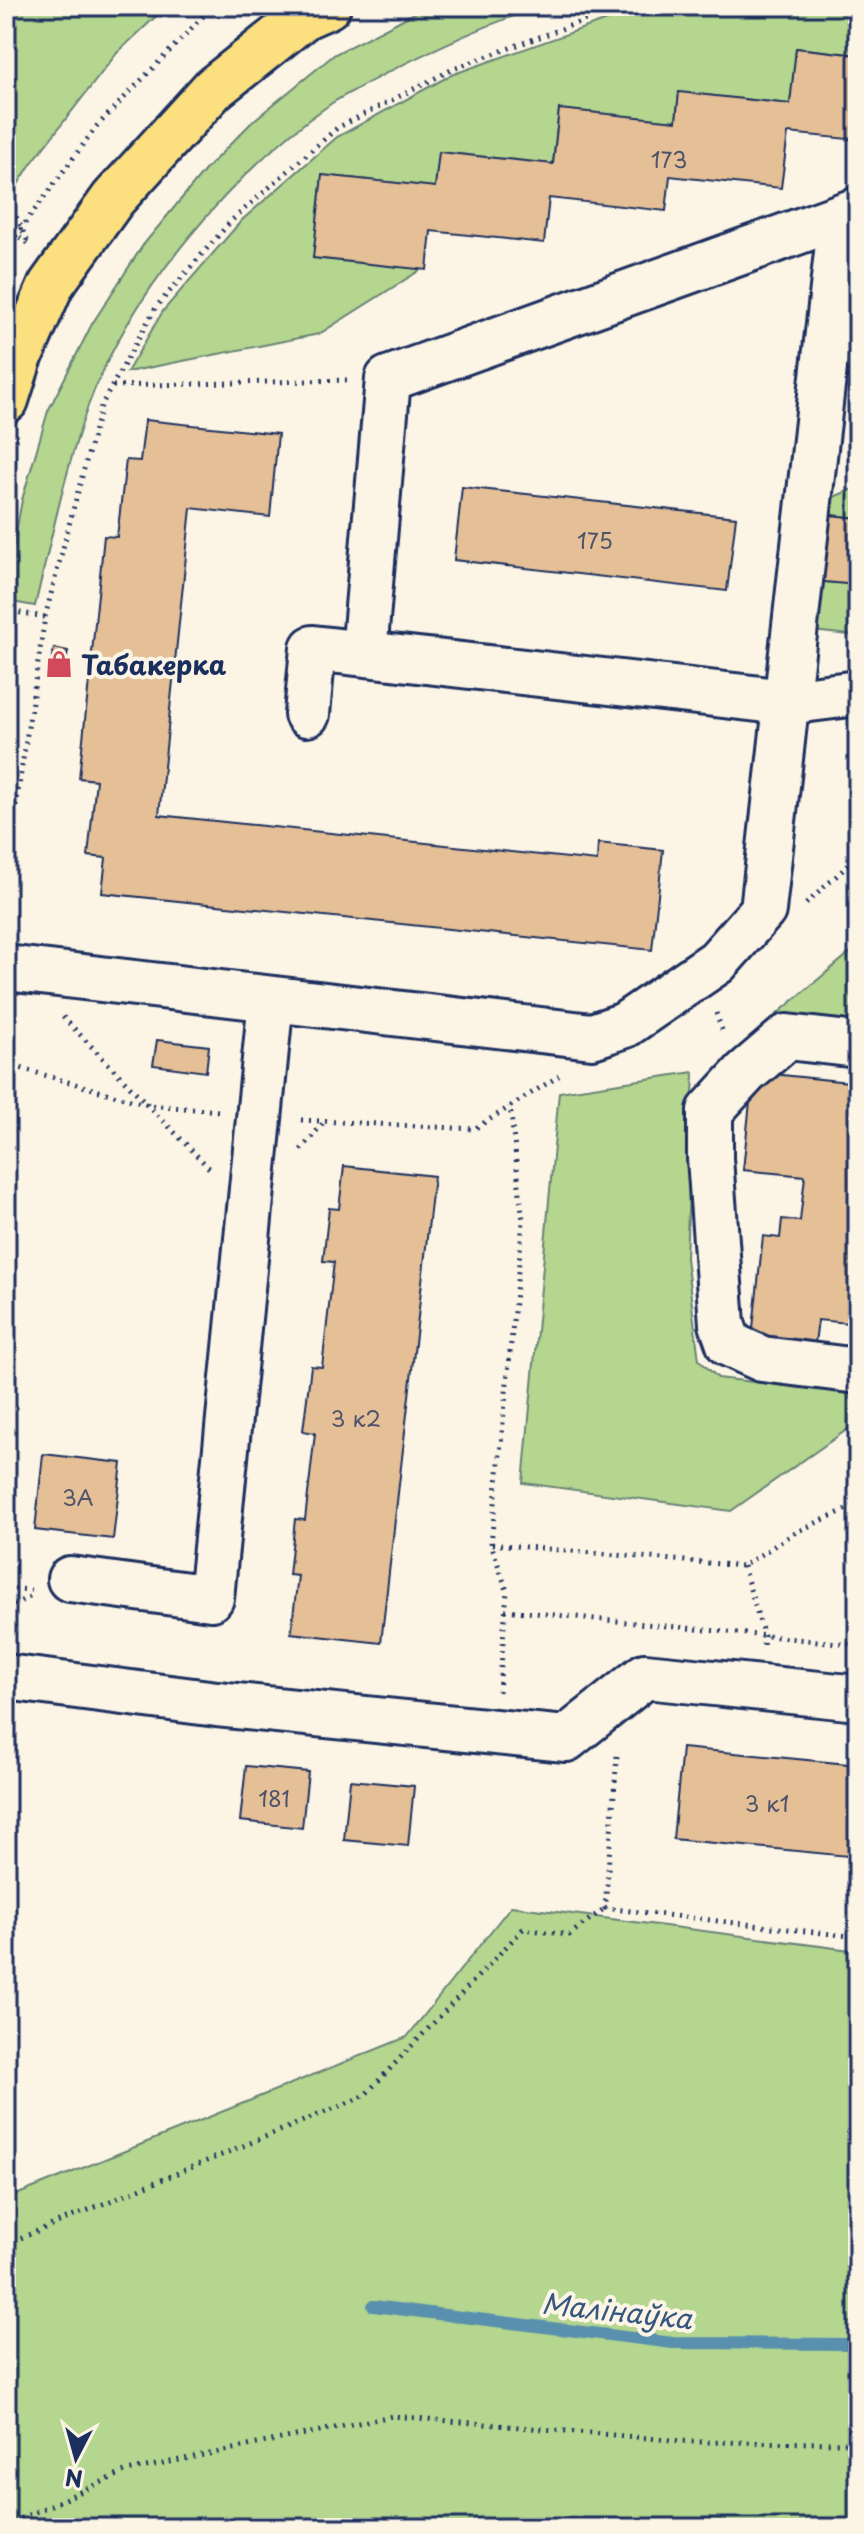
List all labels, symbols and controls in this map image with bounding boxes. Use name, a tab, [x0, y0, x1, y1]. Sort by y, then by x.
house number: 173	[651, 142, 687, 175]
house number: 175	[577, 523, 613, 556]
place label: Табакерка	[81, 645, 227, 684]
shop icon: Табакерка	[44, 649, 74, 679]
house number: 3 к2	[331, 1401, 381, 1434]
house number: 3А	[62, 1480, 94, 1513]
house number: 181	[258, 1781, 290, 1814]
house number: 3 к1	[745, 1786, 789, 1819]
water label: Малінаўка	[540, 2281, 695, 2339]
north arrow	[36, 2418, 116, 2498]
text: N	[63, 2462, 84, 2497]

